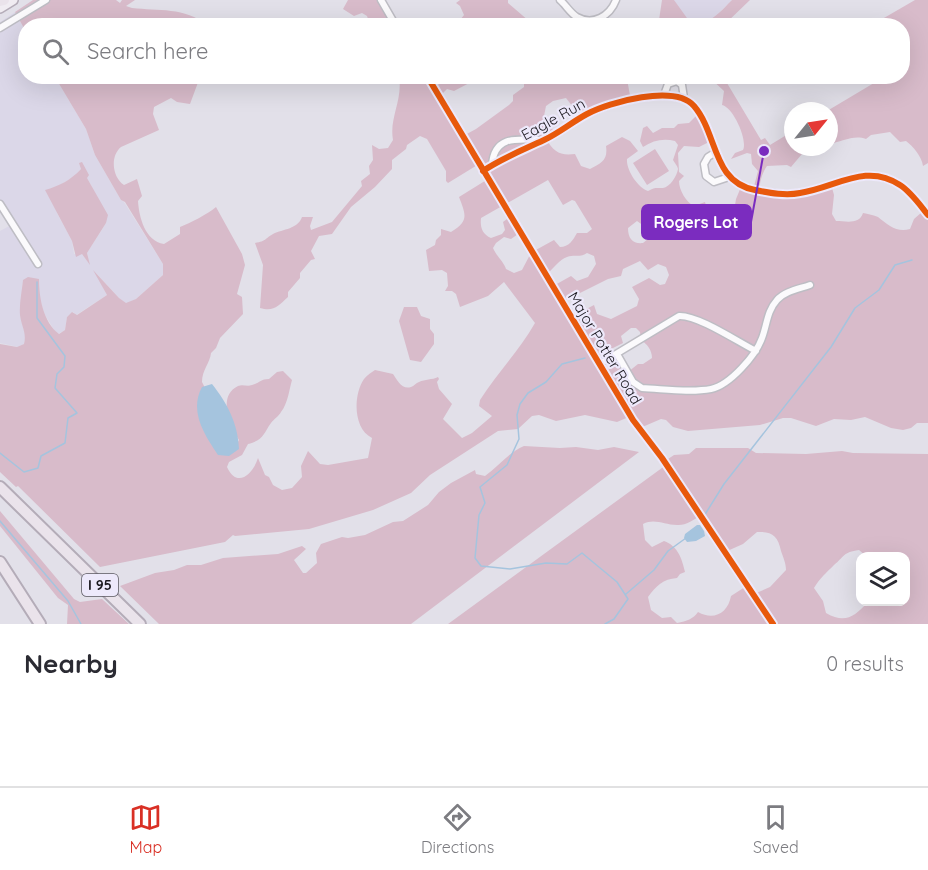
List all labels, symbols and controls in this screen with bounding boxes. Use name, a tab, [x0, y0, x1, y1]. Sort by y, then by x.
search box	[18, 18, 910, 84]
icon: search	[39, 35, 72, 68]
text: Search here	[87, 37, 208, 65]
street label: Eagle Run	[518, 94, 588, 144]
north arrow	[784, 102, 838, 156]
callout: Rogers Lot	[642, 205, 751, 239]
text: Rogers Lot	[654, 212, 738, 232]
street label: Major Potter Road	[564, 288, 646, 408]
map controls	[856, 552, 910, 606]
button: layers	[856, 552, 910, 606]
road number: I 95	[82, 574, 118, 596]
text: Nearby	[24, 647, 118, 680]
text: 0 results	[826, 651, 904, 676]
tab: Map	[129, 801, 162, 857]
tab: Directions	[421, 801, 494, 857]
tab: Saved	[753, 801, 799, 857]

